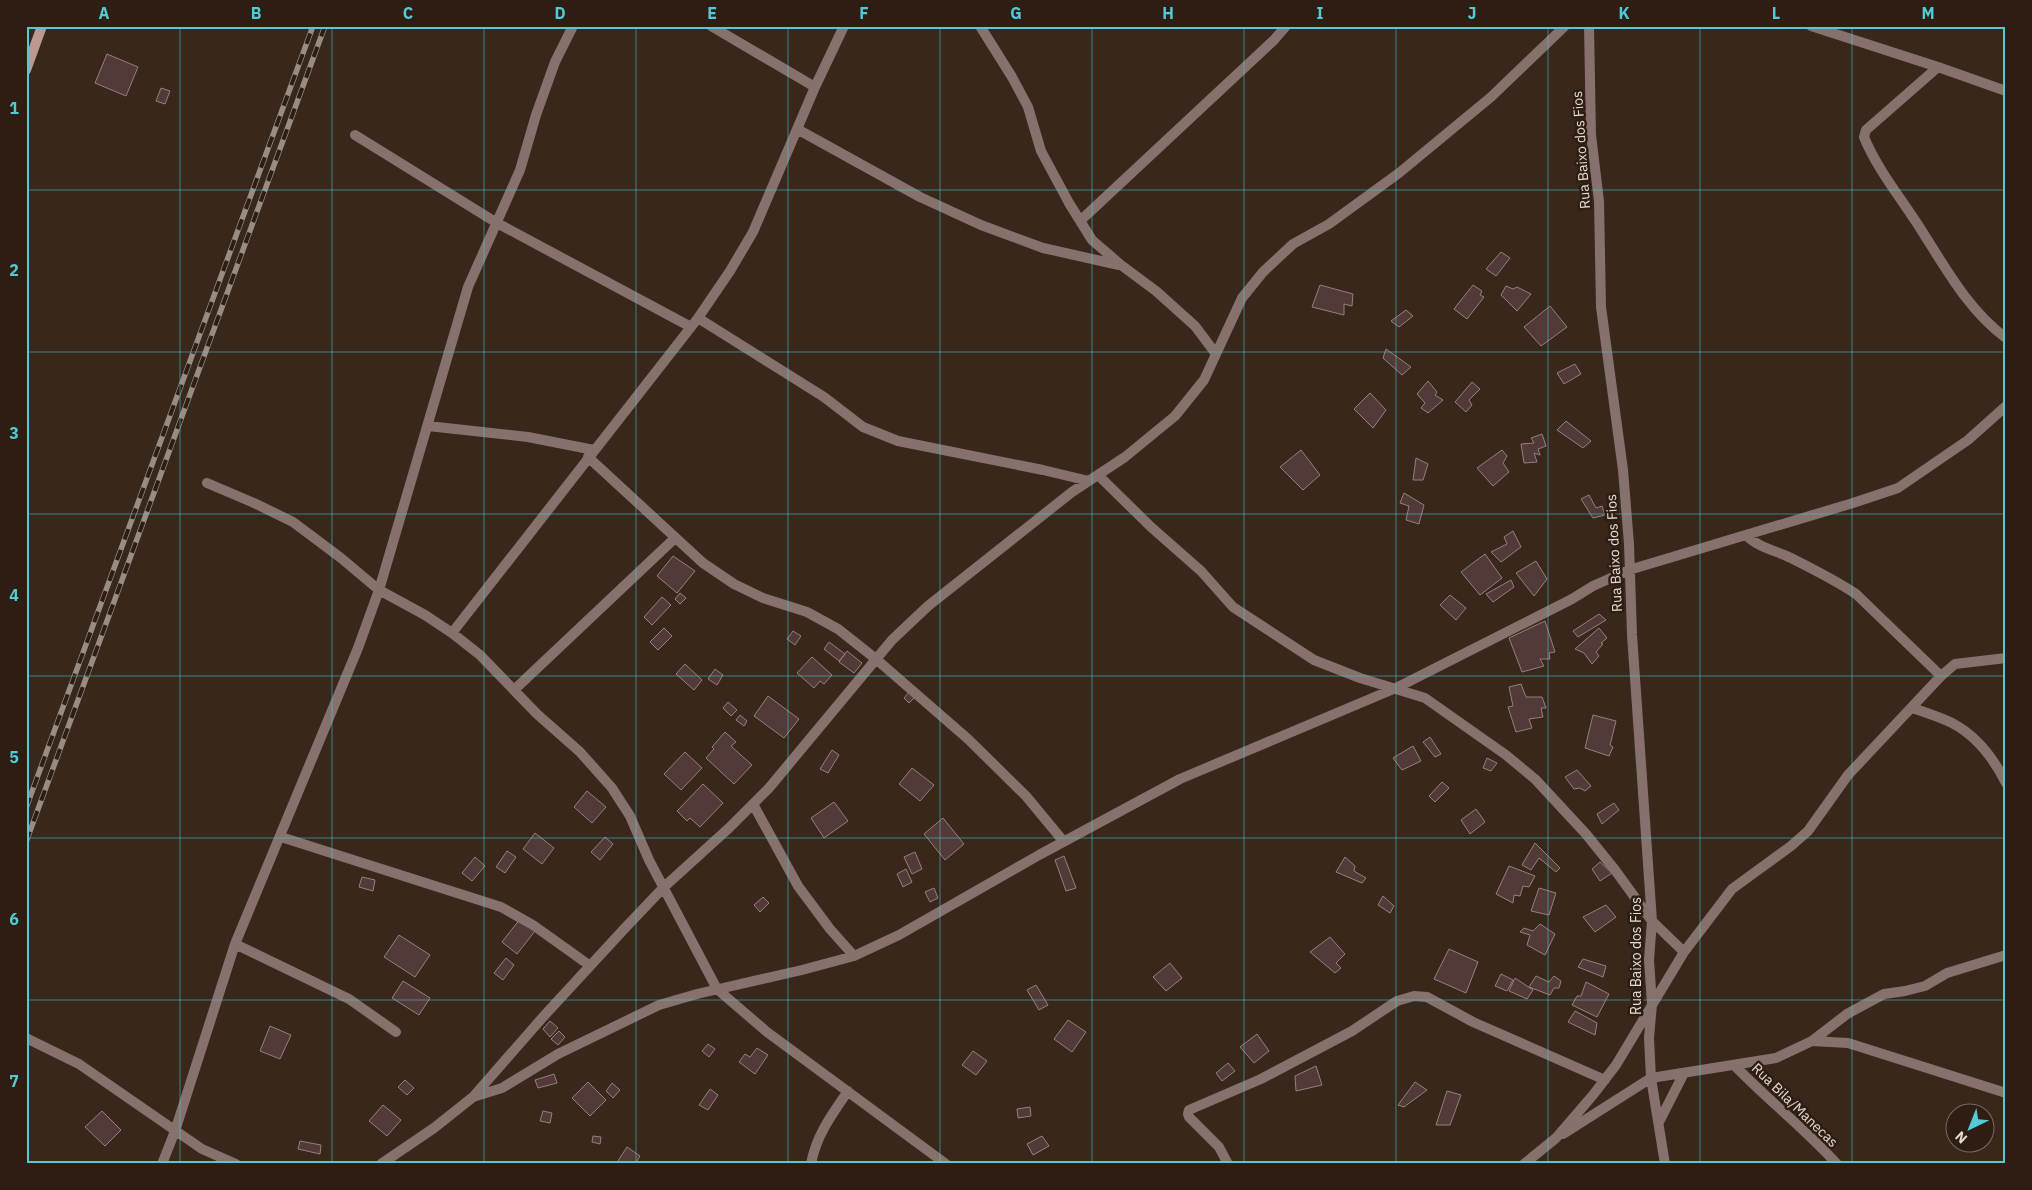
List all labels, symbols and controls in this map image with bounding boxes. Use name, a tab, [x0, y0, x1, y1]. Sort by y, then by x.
text: A	[99, 3, 110, 23]
text: B	[251, 3, 262, 23]
text: C	[403, 3, 413, 23]
text: D	[554, 3, 566, 23]
text: E	[707, 3, 717, 23]
text: F	[859, 3, 869, 23]
text: G	[1010, 3, 1022, 23]
text: H	[1162, 3, 1174, 23]
text: I	[1317, 3, 1324, 23]
text: J	[1468, 3, 1476, 23]
text: K	[1618, 3, 1630, 23]
text: L	[1772, 3, 1780, 23]
text: M	[1921, 3, 1935, 23]
street label: Rua Baixo dos Fios	[1568, 90, 1594, 209]
text: 1	[9, 98, 19, 118]
text: 2	[9, 260, 19, 280]
text: 3	[9, 423, 19, 443]
street label: Rua Baixo dos Fios	[1602, 493, 1626, 612]
text: 4	[9, 585, 19, 605]
text: 5	[9, 747, 19, 767]
street label: Rua Baixo dos Fios	[1627, 897, 1645, 1015]
text: 6	[9, 909, 19, 929]
street label: Rua Bila/Manecas	[1748, 1059, 1842, 1151]
text: 7	[9, 1071, 19, 1091]
north arrow	[1944, 1102, 1994, 1152]
text: N	[1951, 1127, 1971, 1148]

